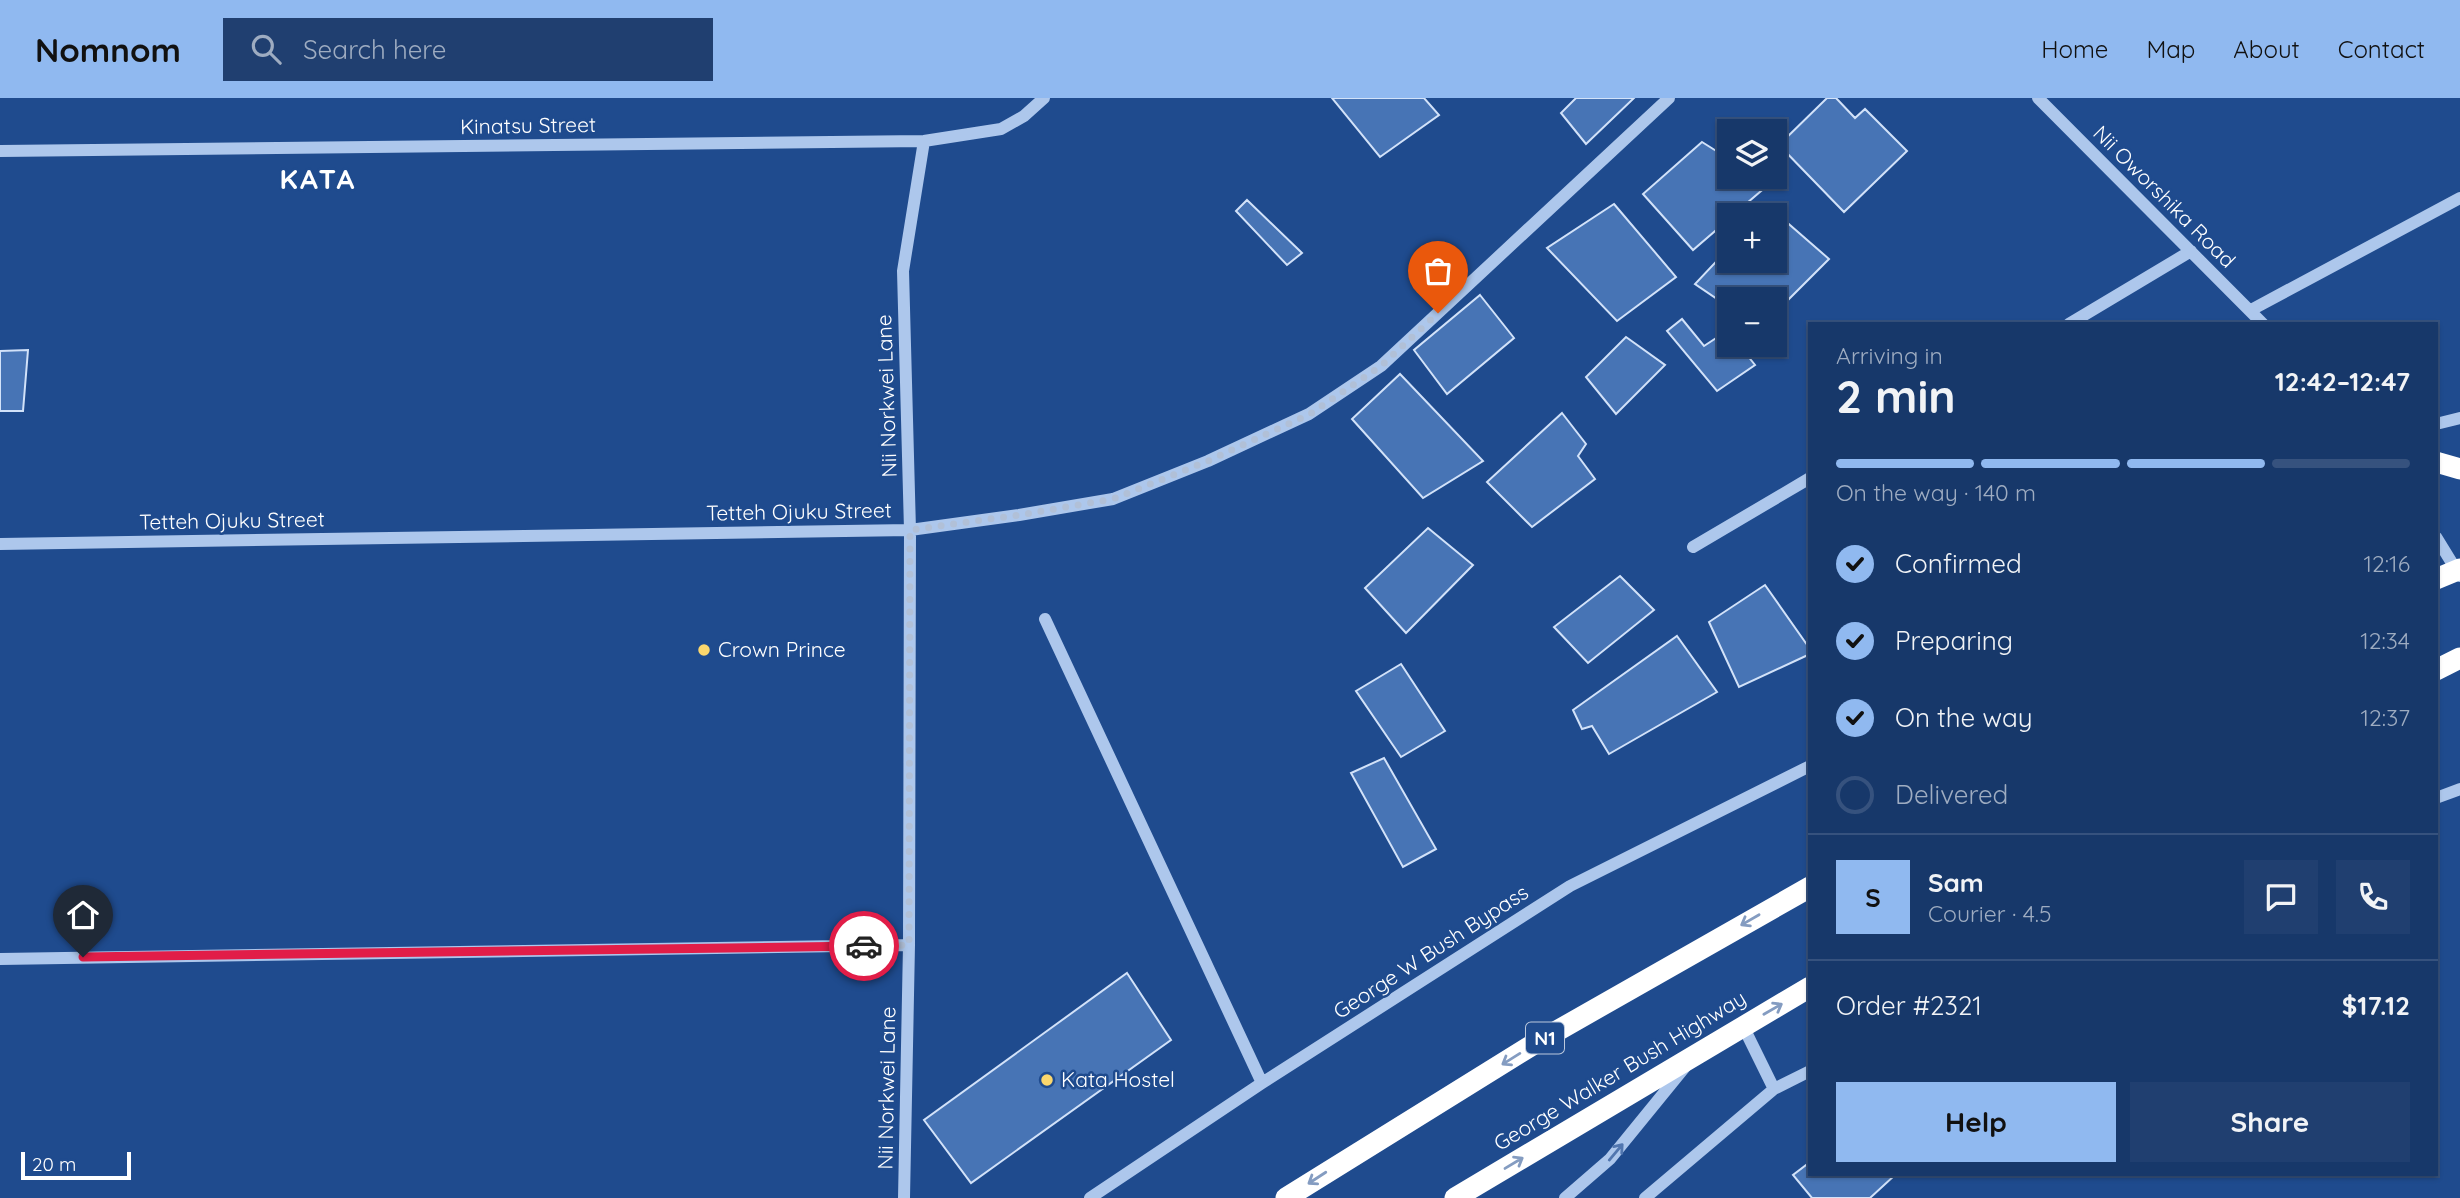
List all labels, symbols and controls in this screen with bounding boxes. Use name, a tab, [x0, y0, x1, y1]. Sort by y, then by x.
search box	[223, 18, 713, 81]
text: Nomnom	[35, 29, 181, 70]
icon: search	[247, 30, 285, 68]
text: Search here	[303, 33, 447, 66]
text: Home	[2041, 34, 2108, 64]
text: Map	[2146, 34, 2195, 64]
text: About	[2233, 34, 2300, 64]
text: Contact	[2338, 34, 2425, 64]
street label: Kinatsu Street	[460, 111, 596, 139]
map controls	[1717, 119, 1787, 357]
button: layers	[1717, 119, 1787, 189]
street label: Nii Oworshika Road	[2088, 120, 2241, 273]
district label: KATA	[280, 161, 356, 196]
button: +	[1717, 203, 1787, 273]
pin	[1408, 241, 1468, 313]
icon: bag	[1419, 252, 1457, 290]
button: −	[1717, 287, 1787, 357]
street label: Nii Norkwei Lane	[870, 314, 902, 478]
text: Arriving in	[1836, 341, 1943, 370]
text: 12:42–12:47	[2275, 365, 2410, 398]
text: 2 min	[1836, 367, 1956, 425]
text: On the way · 140 m	[1836, 478, 2036, 507]
street label: Tetteh Ojuku Street	[706, 496, 892, 526]
street label: Tetteh Ojuku Street	[139, 505, 325, 535]
icon: check	[1836, 545, 1874, 583]
text: Confirmed	[1895, 547, 2022, 580]
text: 12:16	[2364, 549, 2410, 578]
icon: check	[1836, 622, 1874, 660]
text: Preparing	[1895, 624, 2013, 657]
text: 12:34	[2360, 626, 2410, 655]
place label: Crown Prince	[718, 636, 846, 662]
marker: Crown Prince	[696, 642, 712, 658]
icon: check	[1836, 699, 1874, 737]
text: On the way	[1895, 701, 2033, 734]
text: 12:37	[2361, 703, 2410, 732]
text: Delivered	[1895, 778, 2008, 811]
button: chat	[2244, 860, 2318, 934]
button: phone	[2336, 860, 2410, 934]
text: Sam	[1928, 866, 1984, 899]
street label: George W Bush Bypass	[1328, 878, 1533, 1024]
text: S	[1865, 881, 1881, 914]
pin	[53, 885, 113, 957]
icon: home	[64, 896, 102, 934]
text: Courier · 4.5	[1928, 899, 2052, 928]
courier	[829, 911, 899, 981]
one-way arrow	[1740, 914, 1761, 927]
icon: car	[845, 927, 883, 965]
street label: George Walker Bush Highway	[1489, 984, 1750, 1156]
text: Order #2321	[1836, 989, 1982, 1022]
text: $17.12	[2342, 989, 2410, 1022]
one-way arrow	[1762, 1001, 1782, 1015]
street label: Nii Norkwei Lane	[872, 1006, 900, 1170]
road number: N1	[1526, 1022, 1564, 1054]
one-way arrow	[1501, 1052, 1521, 1066]
place label: Kata Hostel	[1061, 1066, 1175, 1092]
marker: Kata Hostel	[1039, 1072, 1055, 1088]
button: Help	[1836, 1082, 2116, 1162]
button: Share	[2130, 1082, 2410, 1162]
one-way arrow	[1608, 1144, 1624, 1162]
scale bar	[21, 1149, 131, 1181]
text: 20 m	[32, 1152, 76, 1176]
one-way arrow	[1503, 1156, 1523, 1170]
one-way arrow	[1308, 1171, 1327, 1186]

